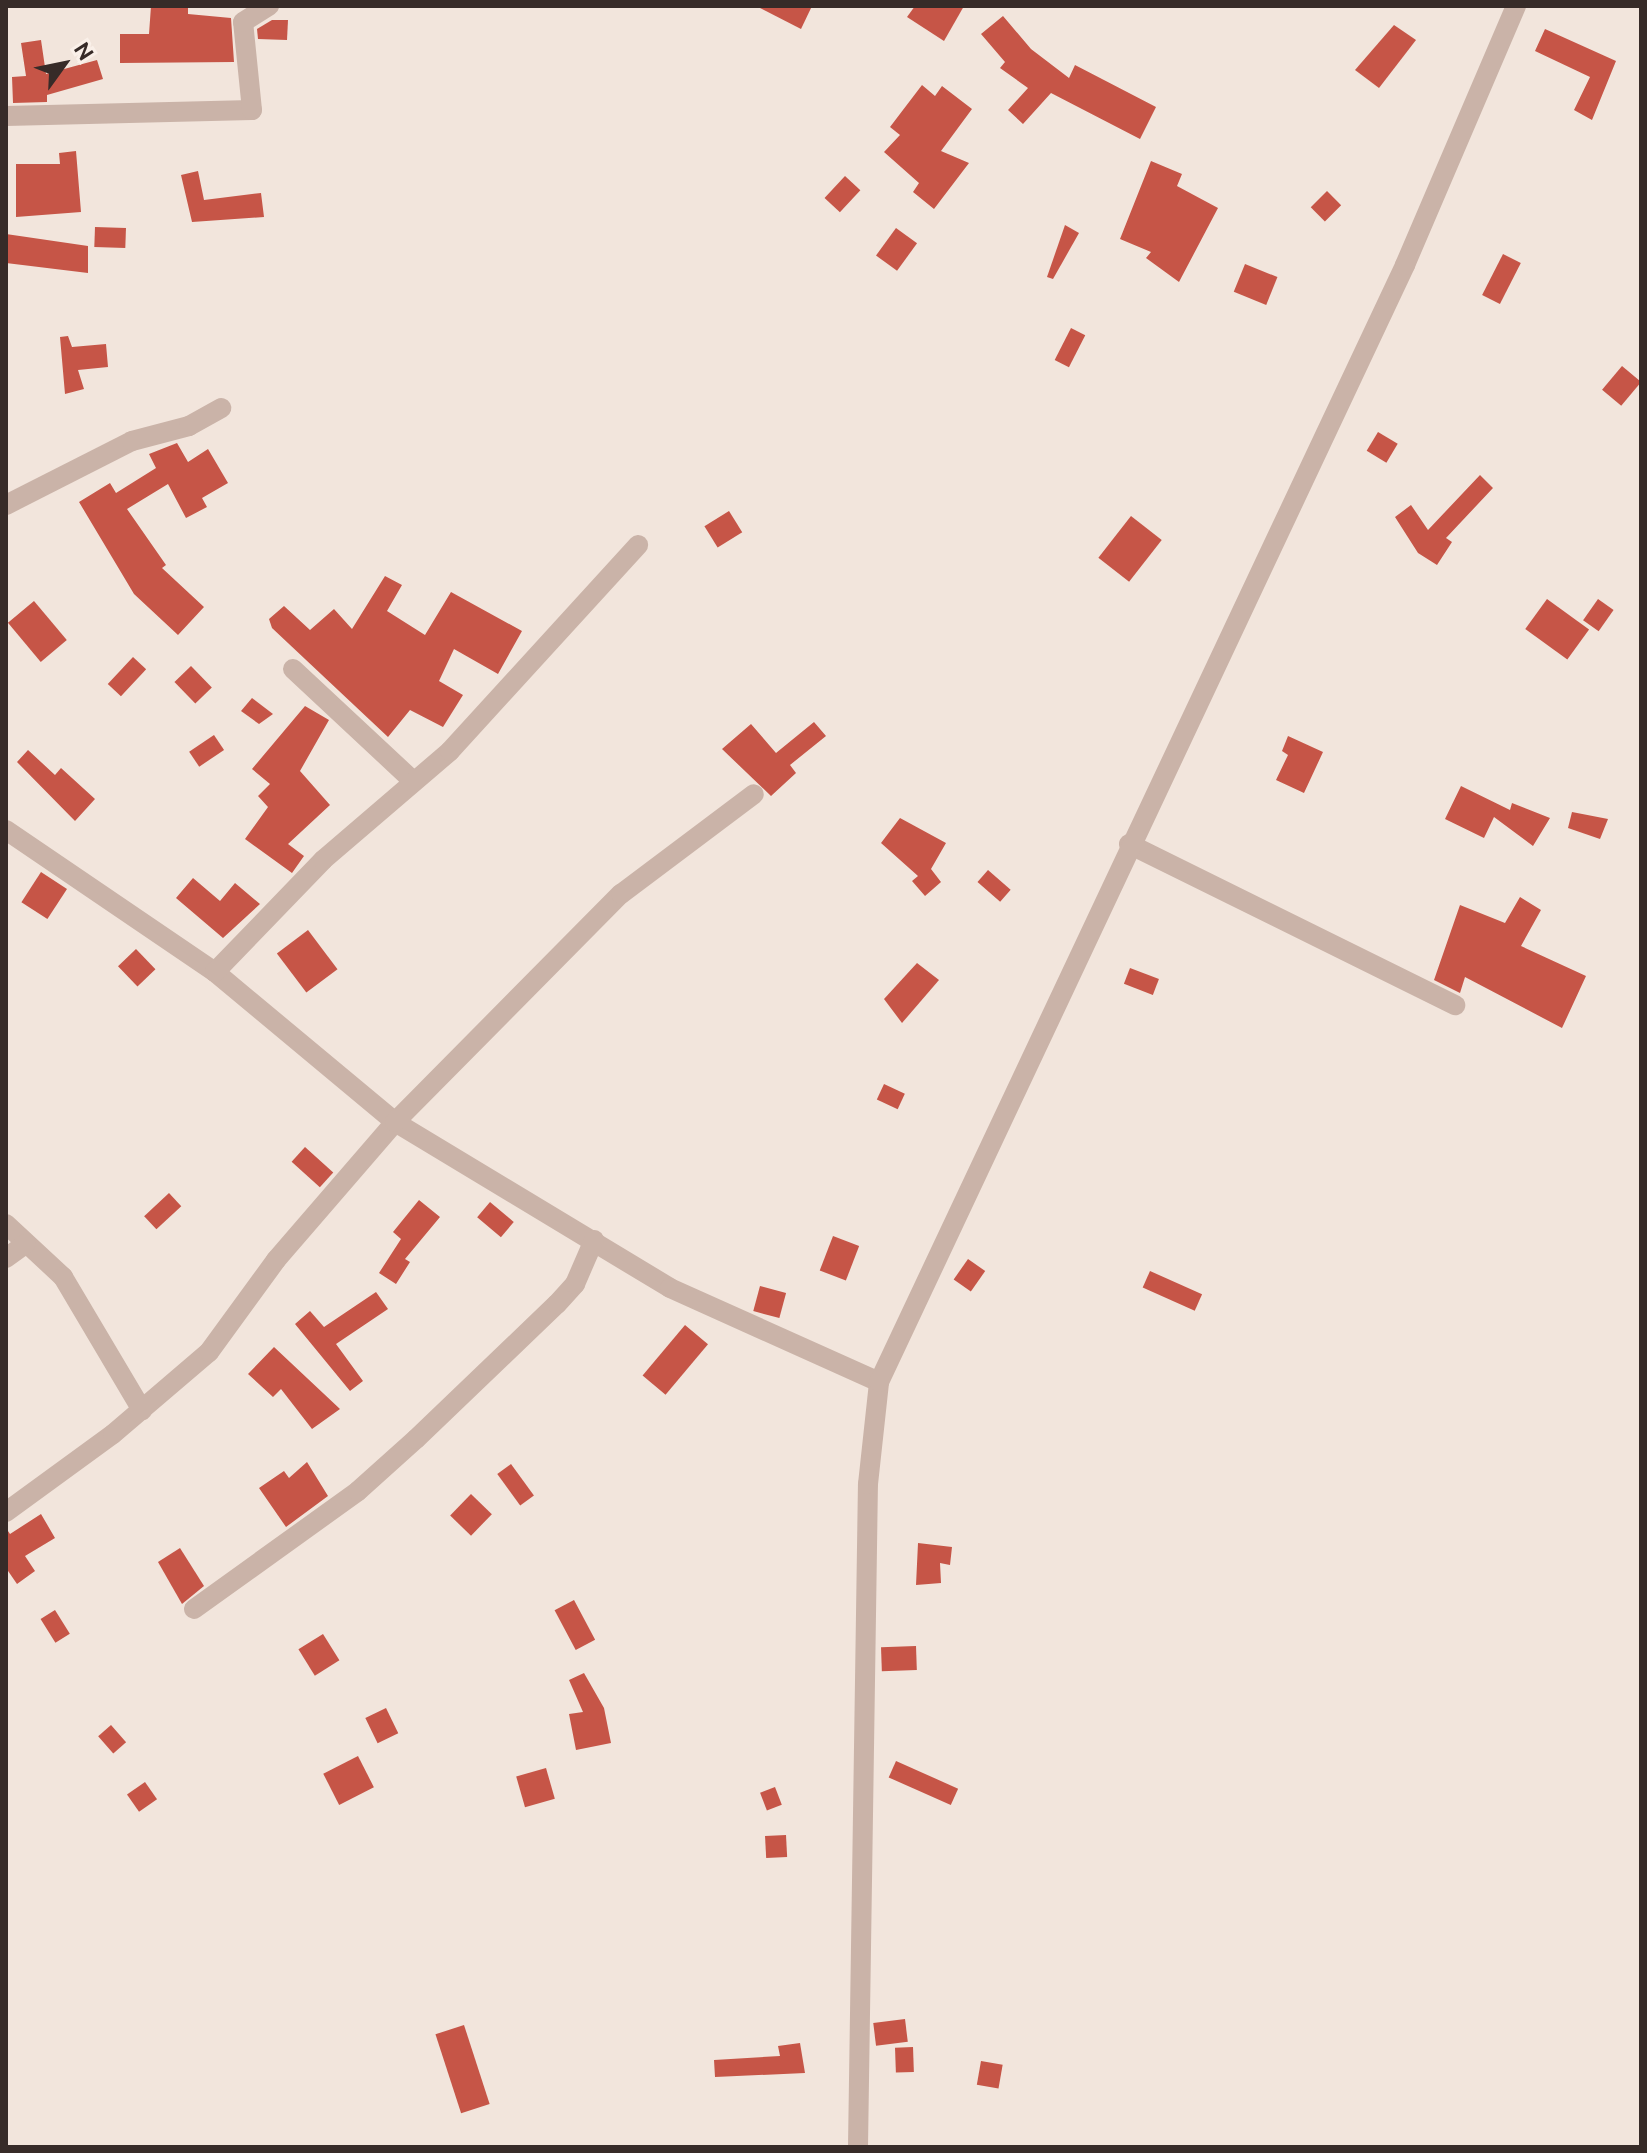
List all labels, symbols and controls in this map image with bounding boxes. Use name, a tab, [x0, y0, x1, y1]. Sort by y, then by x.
north arrow	[24, 24, 104, 104]
text: N	[70, 37, 99, 64]

